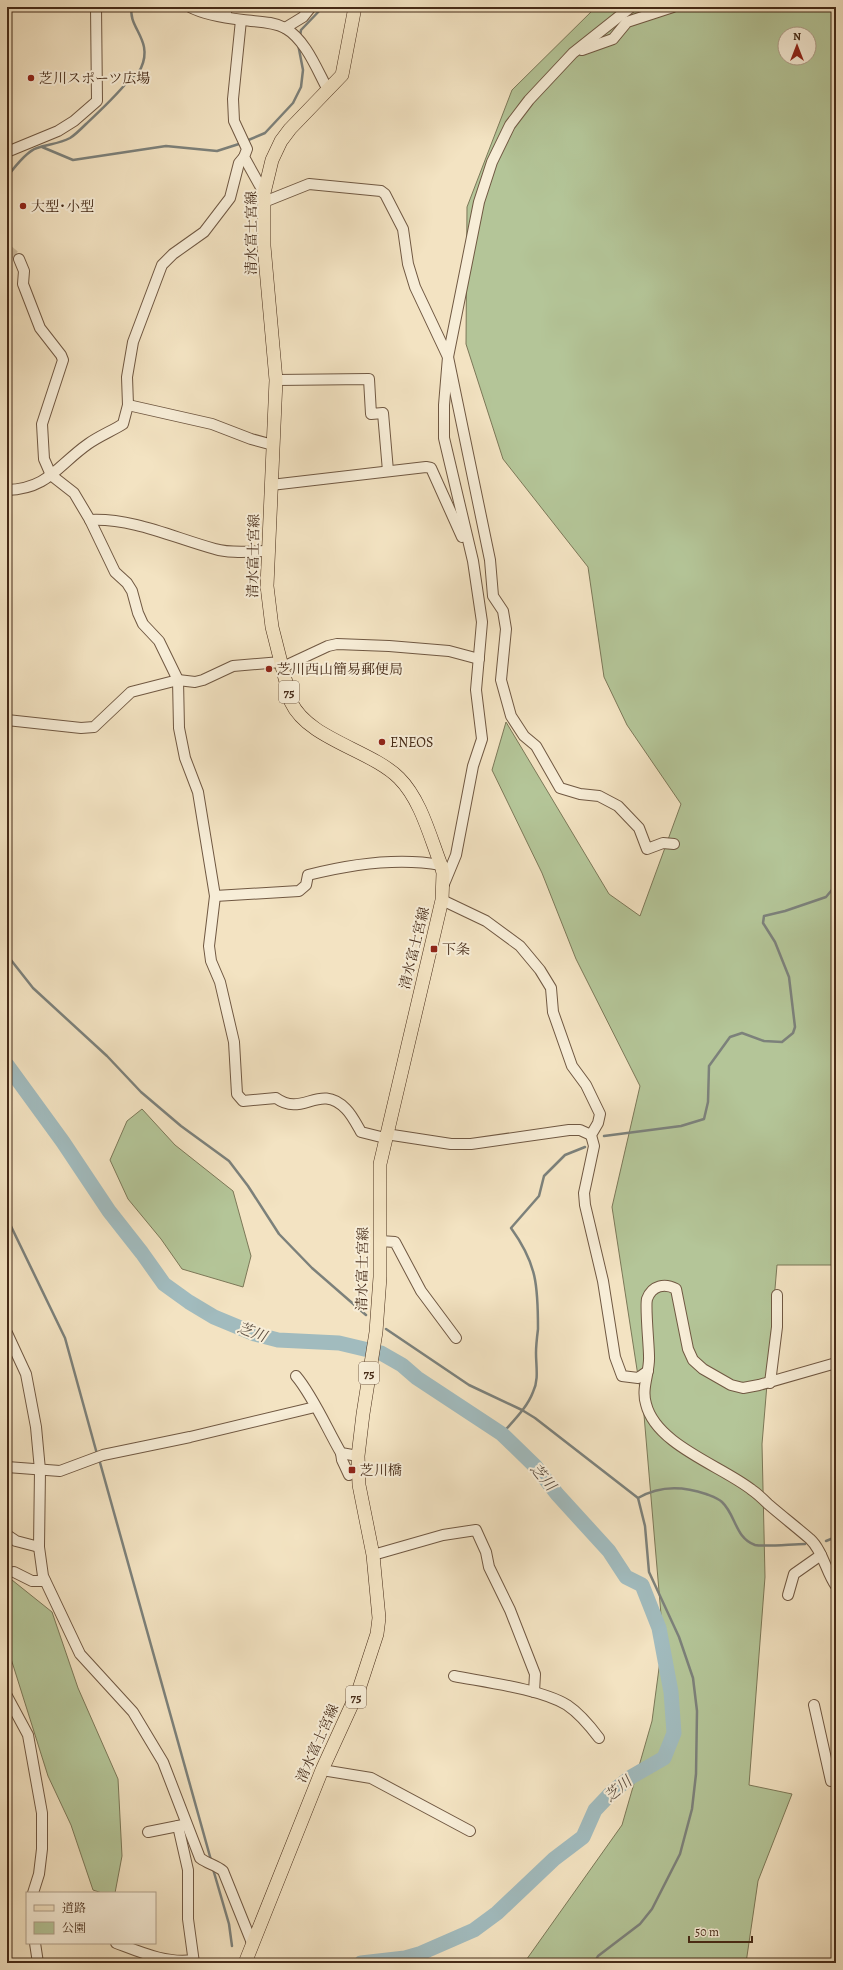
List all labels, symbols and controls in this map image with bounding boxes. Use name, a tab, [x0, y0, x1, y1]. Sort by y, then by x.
north arrow	[777, 26, 817, 66]
text: N	[793, 29, 801, 44]
place label: 芝川スポーツ広場	[39, 69, 150, 88]
marker: 芝川スポーツ広場	[26, 73, 36, 83]
street label: 清水富士宮線	[242, 191, 261, 275]
place label: 大型･小型	[31, 197, 94, 216]
marker: 大型･小型	[18, 201, 28, 211]
street label: 清水富士宮線	[243, 514, 264, 598]
place label: 芝川西山簡易郵便局	[277, 660, 403, 679]
marker: 芝川西山簡易郵便局	[264, 664, 274, 674]
road number: 75	[279, 681, 299, 703]
place label: ENEOS	[390, 733, 433, 752]
marker: ENEOS	[377, 737, 387, 747]
street label: 清水富士宮線	[395, 905, 434, 991]
place label: 下条	[442, 940, 470, 959]
marker: 下条	[429, 944, 439, 954]
street label: 清水富士宮線	[352, 1227, 373, 1311]
water label: 芝川	[234, 1317, 271, 1347]
road number: 75	[359, 1362, 379, 1384]
water label: 芝川	[526, 1459, 562, 1496]
place label: 芝川橋	[360, 1461, 402, 1480]
marker: 芝川橋	[347, 1465, 357, 1475]
road number: 75	[346, 1686, 366, 1708]
street label: 清水富士宮線	[292, 1701, 343, 1785]
water label: 芝川	[600, 1770, 637, 1806]
legend	[26, 1892, 156, 1944]
text: 道路	[62, 1900, 86, 1916]
scale bar	[689, 1918, 752, 1944]
text: 公園	[62, 1920, 86, 1936]
text: 50 m	[695, 1924, 719, 1940]

